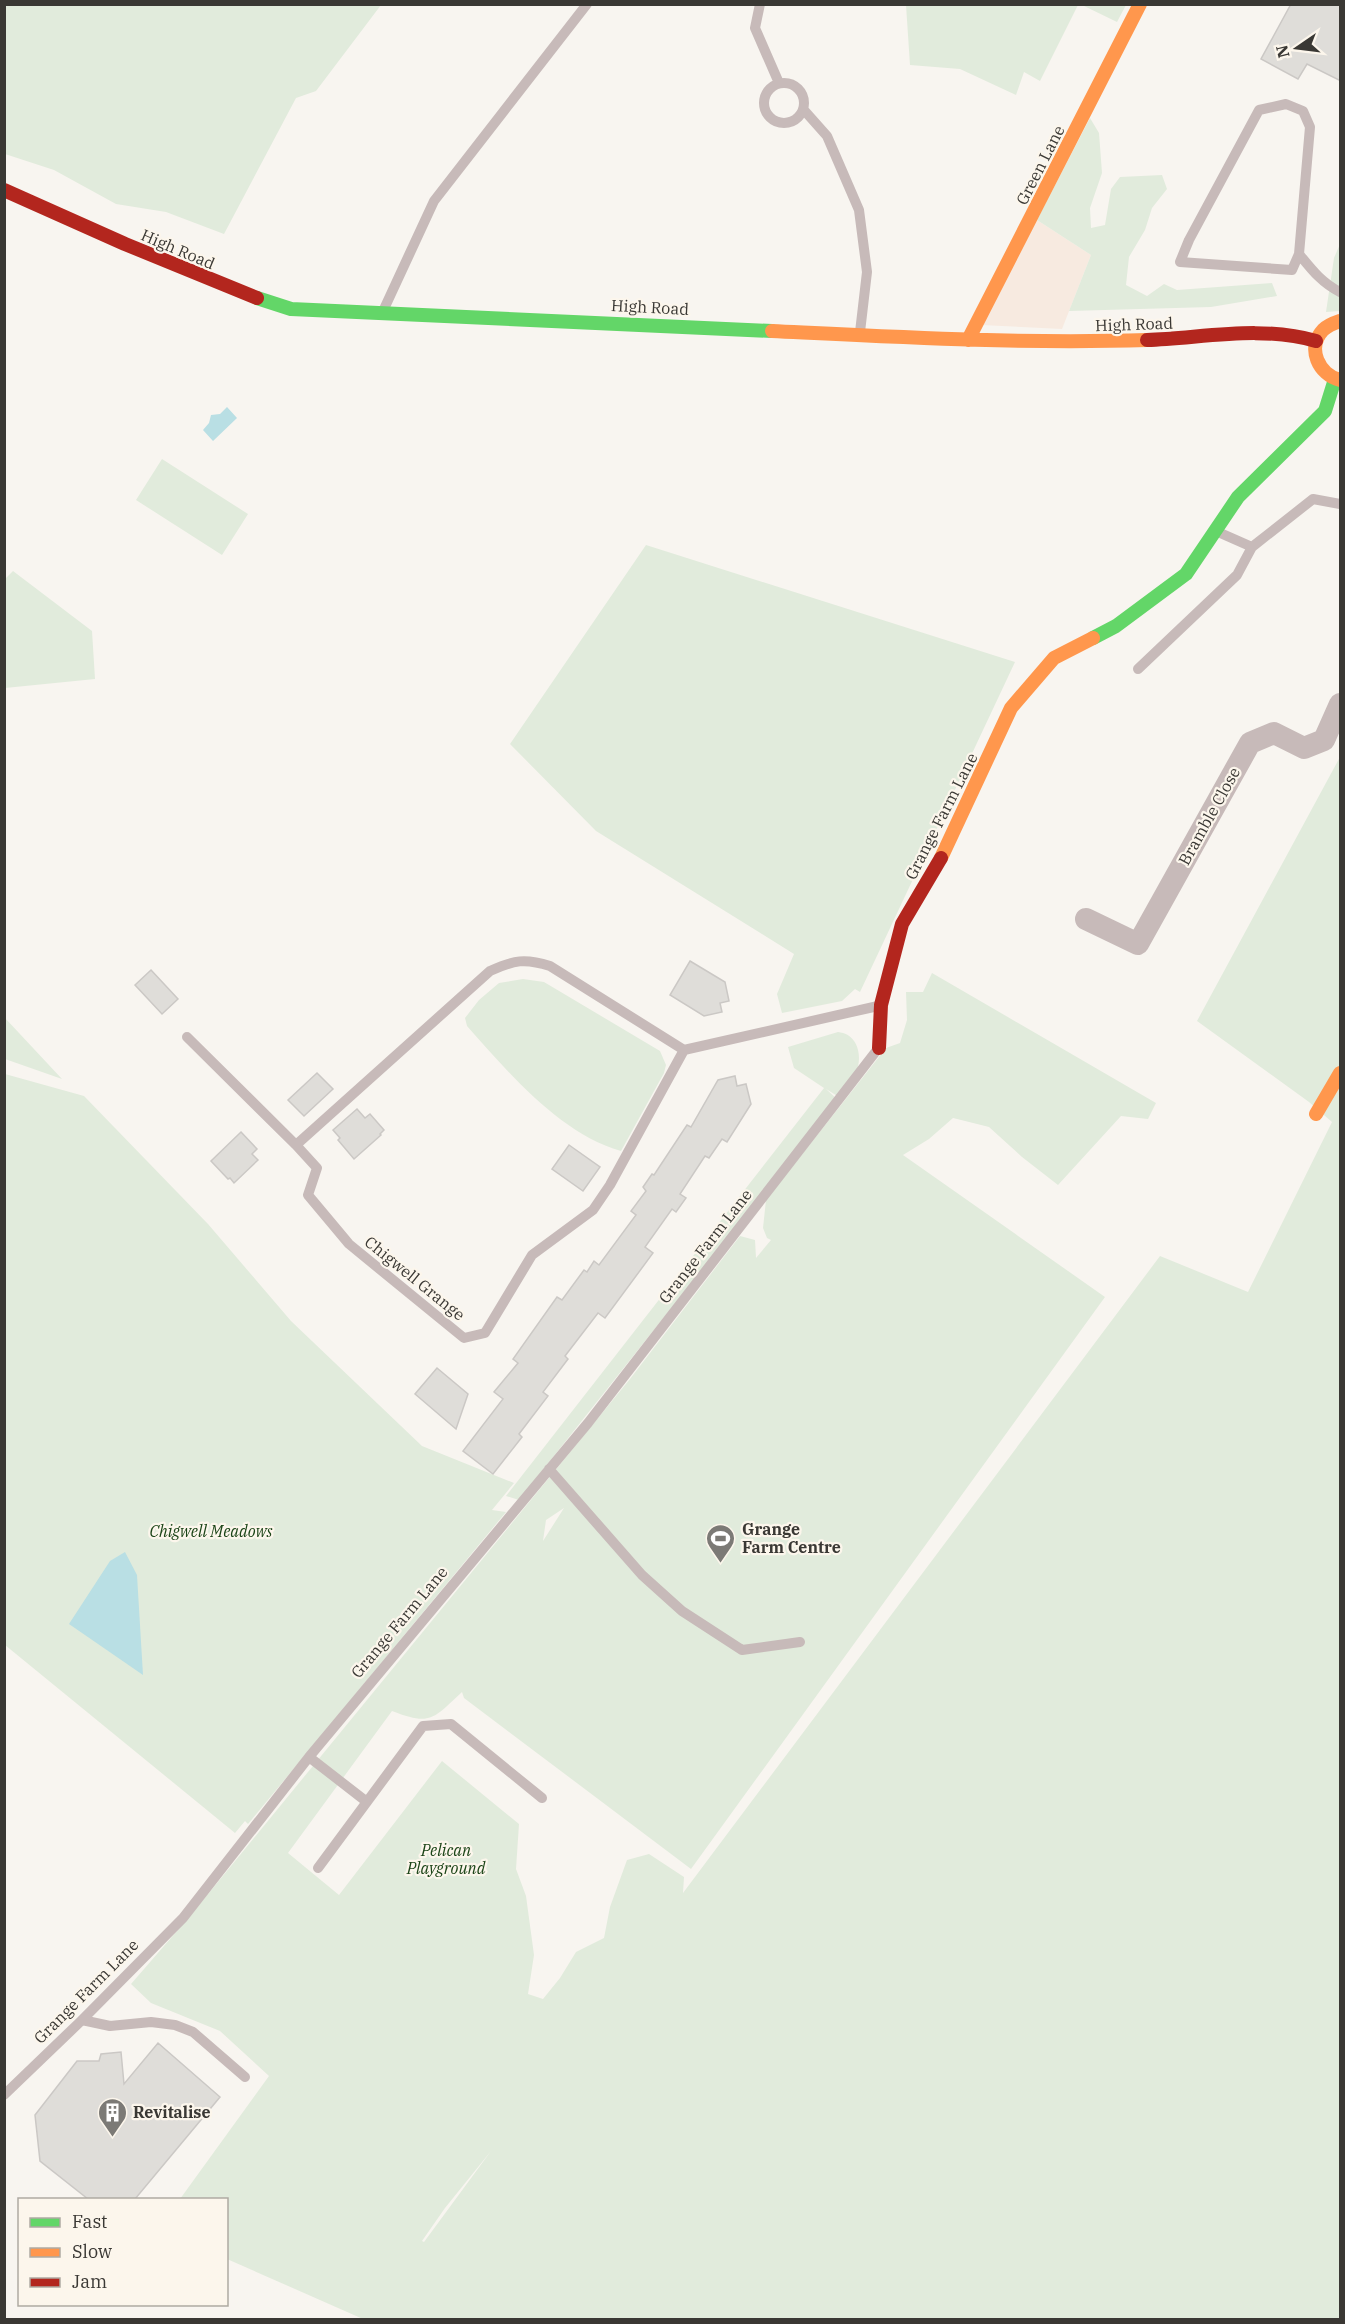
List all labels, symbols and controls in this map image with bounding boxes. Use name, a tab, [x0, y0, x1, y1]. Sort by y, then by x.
north arrow	[1267, 18, 1327, 78]
text: N	[1271, 43, 1294, 60]
street label: Green Lane	[1011, 122, 1069, 208]
street label: High Road	[138, 225, 218, 274]
street label: High Road	[610, 295, 690, 319]
street label: High Road	[1095, 313, 1174, 335]
street label: Grange Farm Lane	[900, 749, 982, 883]
street label: Bramble Close	[1174, 763, 1244, 869]
street label: Grange Farm Lane	[654, 1185, 756, 1307]
street label: Chigwell Grange	[361, 1231, 469, 1325]
place label: Grange Farm Centre	[742, 1519, 841, 1557]
park label: Chigwell Meadows	[149, 1521, 273, 1541]
sports icon: Grange Farm Centre	[705, 1522, 737, 1564]
street label: Grange Farm Lane	[346, 1562, 452, 1682]
park label: Pelican Playground	[406, 1840, 486, 1878]
street label: Grange Farm Lane	[30, 1935, 142, 2047]
building icon: Revitalise	[96, 2096, 128, 2138]
place label: Revitalise	[133, 2102, 211, 2122]
legend	[18, 2198, 228, 2306]
text: Fast	[72, 2210, 107, 2233]
text: Slow	[72, 2240, 112, 2263]
text: Jam	[72, 2270, 107, 2293]

